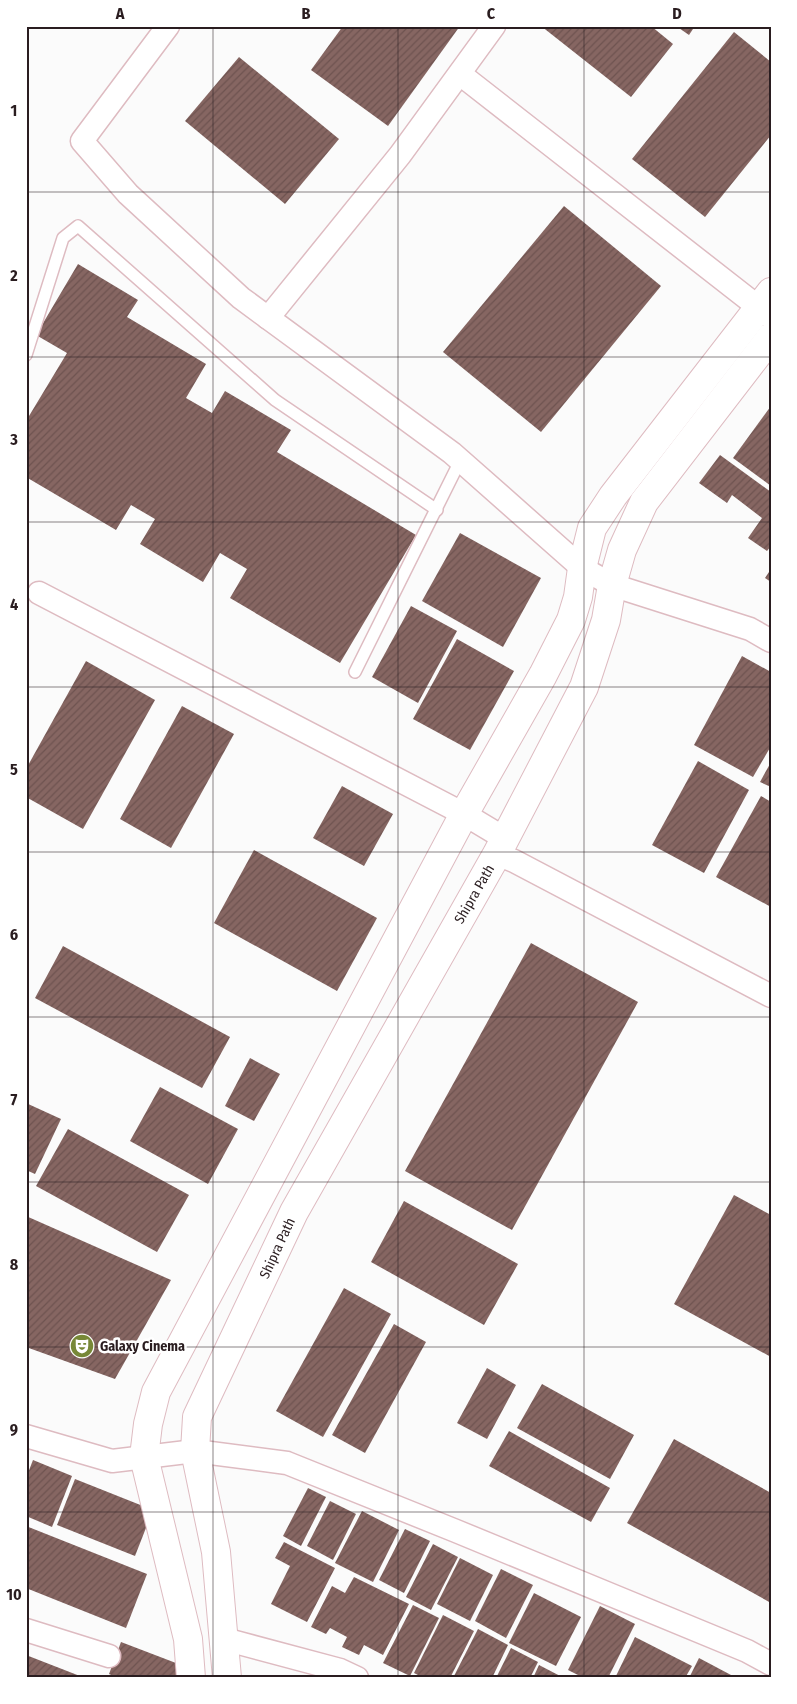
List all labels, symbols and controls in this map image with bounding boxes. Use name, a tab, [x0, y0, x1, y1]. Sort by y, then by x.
text: A	[115, 4, 125, 23]
text: B	[302, 4, 311, 23]
text: C	[487, 4, 496, 23]
text: D	[672, 4, 682, 23]
text: 1	[11, 101, 17, 120]
text: 2	[9, 266, 18, 285]
text: 3	[9, 430, 18, 449]
text: 4	[10, 595, 18, 614]
text: 5	[10, 760, 18, 779]
street label: Shipra Path	[451, 862, 498, 927]
text: 6	[10, 925, 18, 944]
text: 7	[11, 1090, 18, 1109]
street label: Shipra Path	[256, 1215, 299, 1281]
text: 8	[10, 1255, 19, 1274]
theatre icon: Galaxy Cinema	[69, 1333, 95, 1359]
place label: Galaxy Cinema	[100, 1338, 185, 1355]
text: 9	[10, 1420, 18, 1439]
text: 10	[6, 1585, 22, 1604]

